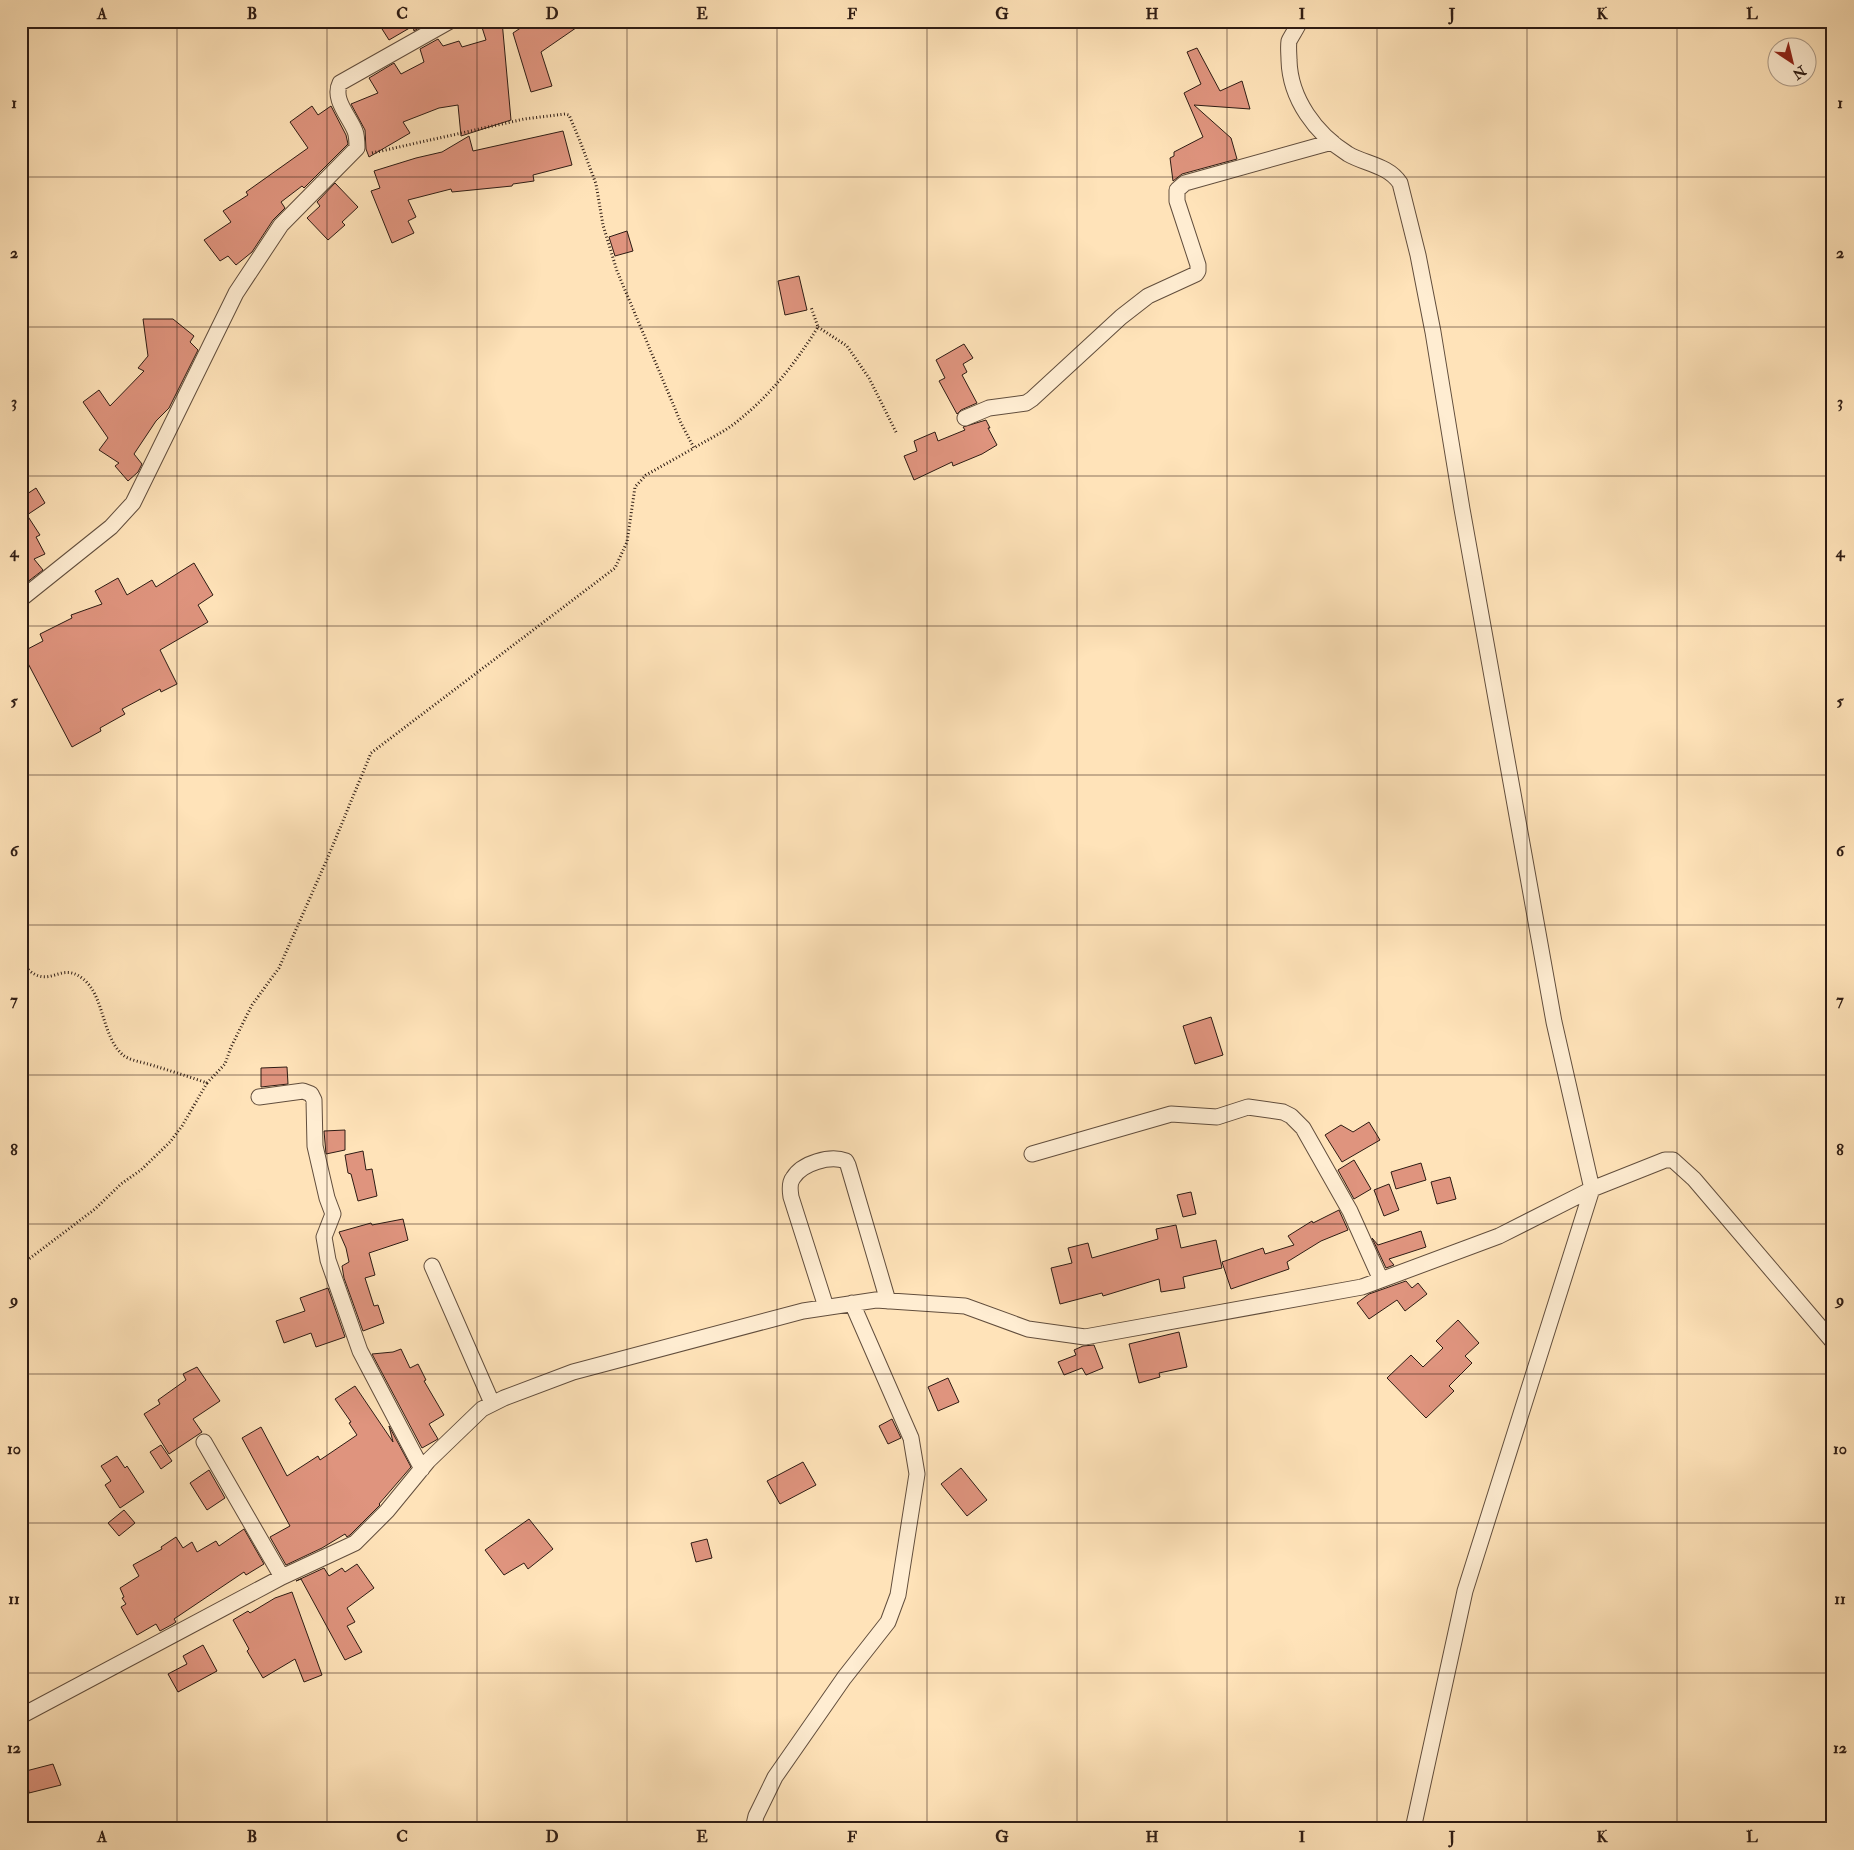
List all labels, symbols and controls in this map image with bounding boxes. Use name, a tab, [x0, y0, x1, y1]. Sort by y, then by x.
text: A	[96, 4, 108, 24]
text: B	[247, 4, 257, 24]
text: C	[396, 4, 408, 24]
text: D	[545, 4, 559, 24]
text: E	[696, 4, 708, 24]
text: F	[847, 4, 857, 24]
text: G	[995, 4, 1009, 24]
text: H	[1145, 4, 1159, 24]
text: I	[1299, 4, 1306, 24]
text: J	[1448, 4, 1456, 25]
text: K	[1596, 4, 1608, 24]
text: L	[1746, 4, 1758, 24]
north arrow	[1766, 38, 1816, 88]
text: N	[1789, 61, 1810, 83]
text: 1	[11, 93, 17, 113]
text: 1	[1837, 93, 1843, 113]
text: 2	[10, 243, 18, 263]
text: 2	[1836, 243, 1844, 263]
text: 3	[11, 392, 17, 412]
text: 3	[1837, 392, 1843, 412]
text: 4	[9, 542, 20, 562]
text: 4	[1835, 542, 1846, 562]
text: 5	[10, 691, 18, 711]
text: 5	[1836, 691, 1844, 711]
text: 6	[10, 841, 20, 861]
text: 6	[1836, 841, 1846, 861]
text: 7	[10, 990, 18, 1010]
text: 7	[1836, 990, 1844, 1010]
text: 8	[10, 1140, 18, 1160]
text: 8	[1836, 1140, 1844, 1160]
text: 9	[8, 1290, 18, 1310]
text: 9	[1834, 1290, 1844, 1310]
text: 10	[7, 1439, 21, 1459]
text: 10	[1833, 1439, 1847, 1459]
text: 11	[8, 1589, 20, 1609]
text: 11	[1834, 1589, 1846, 1609]
text: 12	[7, 1738, 21, 1758]
text: 12	[1833, 1738, 1847, 1758]
text: A	[96, 1827, 108, 1847]
text: B	[247, 1827, 257, 1847]
text: C	[396, 1827, 408, 1847]
text: D	[545, 1827, 559, 1847]
text: E	[696, 1827, 708, 1847]
text: F	[847, 1827, 857, 1847]
text: G	[995, 1827, 1009, 1847]
text: H	[1145, 1827, 1159, 1847]
text: I	[1299, 1827, 1306, 1847]
text: J	[1448, 1827, 1456, 1848]
text: K	[1596, 1827, 1608, 1847]
text: L	[1746, 1827, 1758, 1847]

